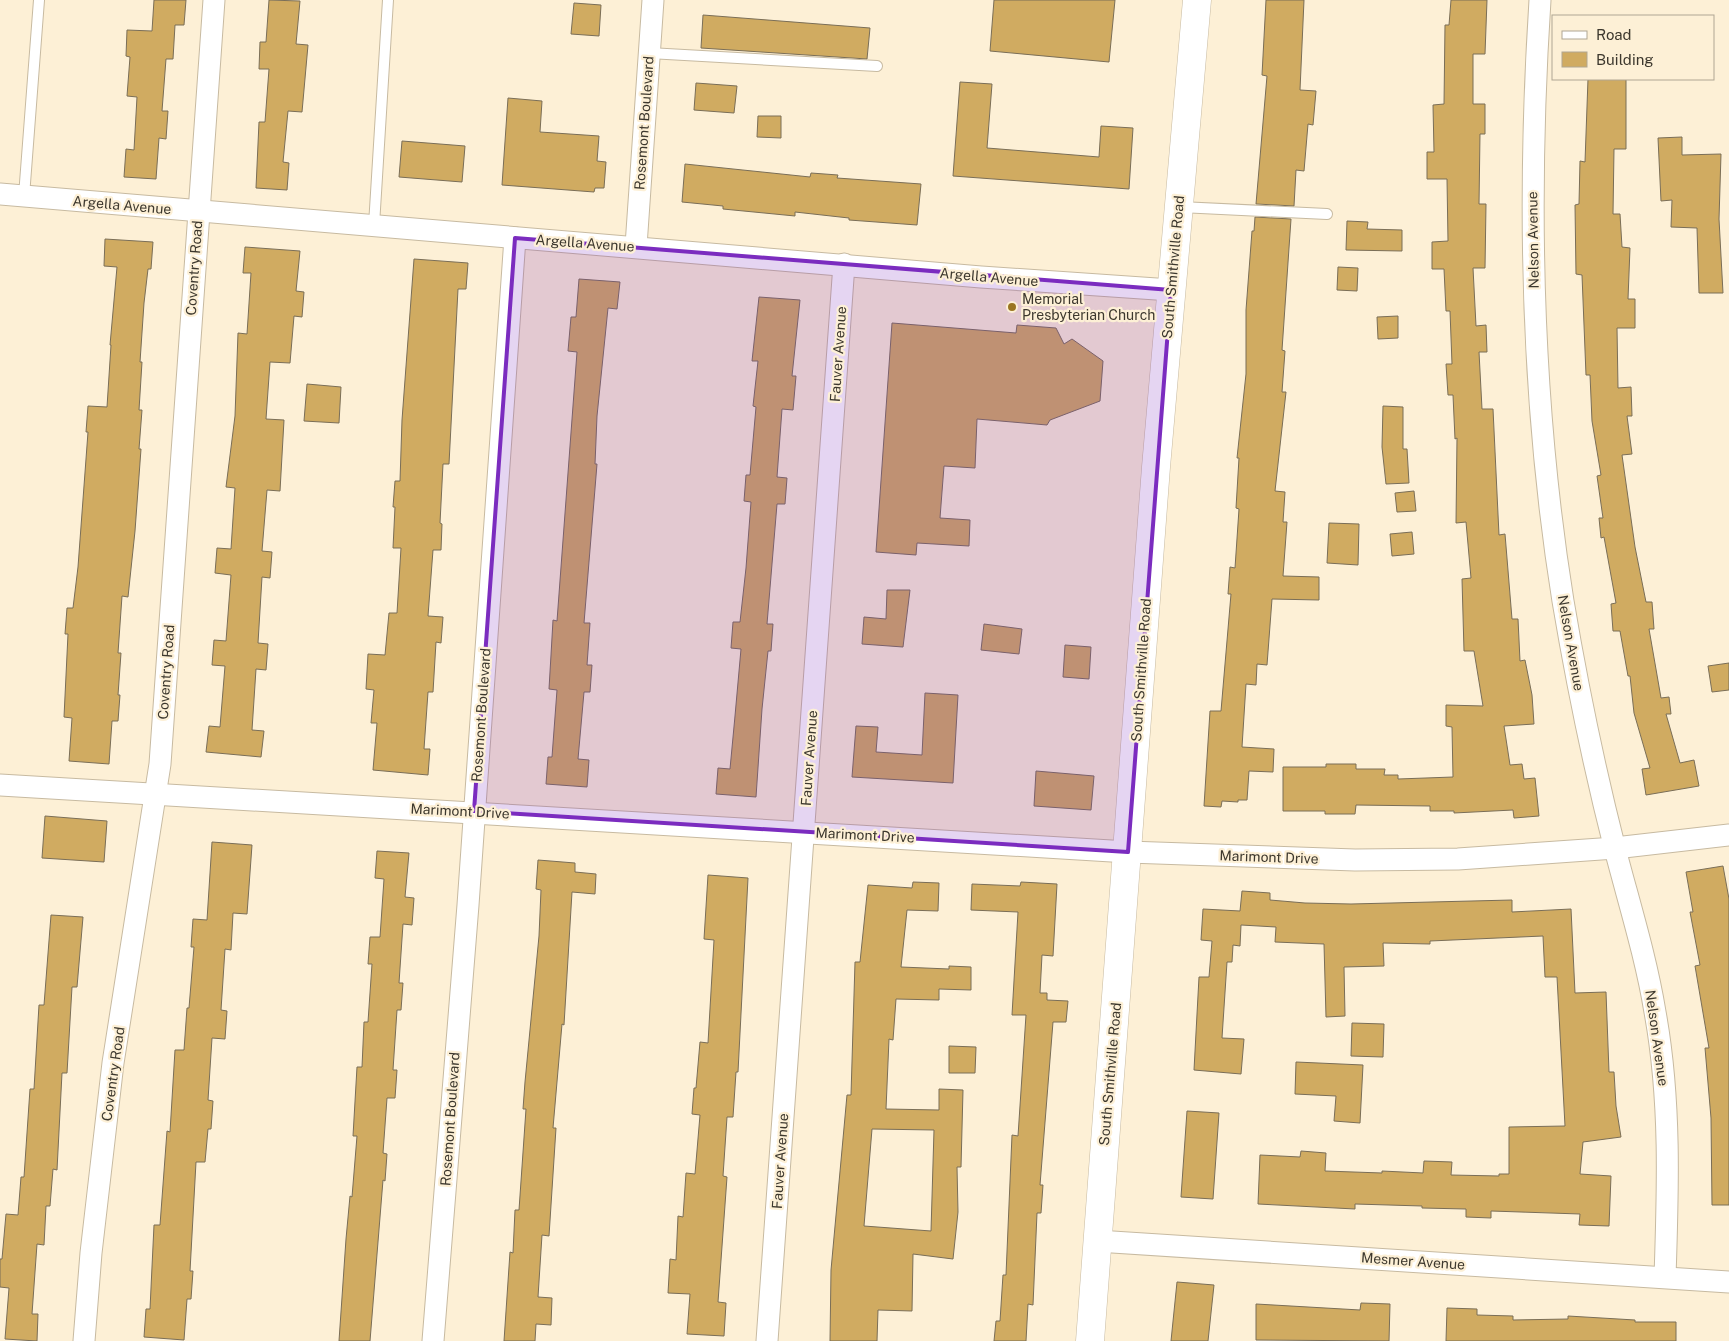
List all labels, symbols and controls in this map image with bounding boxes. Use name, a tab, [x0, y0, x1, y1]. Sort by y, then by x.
legend	[1552, 15, 1714, 80]
text: Road	[1596, 26, 1632, 43]
text: Building	[1596, 51, 1654, 68]
street label: Rosemont Boulevard	[631, 55, 657, 191]
street label: Nelson Avenue	[1524, 191, 1542, 289]
street label: Argella Avenue	[72, 193, 172, 217]
street label: South Smithville Road	[1159, 195, 1187, 339]
street label: Coventry Road	[183, 220, 205, 316]
street label: Argella Avenue	[535, 232, 635, 254]
street label: Argella Avenue	[939, 265, 1039, 289]
place label: Memorial Presbyterian Church	[1022, 291, 1155, 323]
marker: Memorial Presbyterian Church	[1006, 301, 1018, 313]
street label: Fauver Avenue	[827, 306, 849, 402]
street label: Nelson Avenue	[1555, 594, 1587, 692]
street label: South Smithville Road	[1128, 598, 1154, 742]
street label: Coventry Road	[155, 624, 177, 720]
street label: Rosemont Boulevard	[468, 647, 494, 783]
street label: Fauver Avenue	[798, 710, 820, 806]
street label: Marimont Drive	[410, 800, 510, 822]
street label: Marimont Drive	[815, 824, 915, 846]
street label: Marimont Drive	[1219, 847, 1319, 867]
street label: Nelson Avenue	[1642, 989, 1672, 1087]
street label: South Smithville Road	[1096, 1002, 1124, 1146]
street label: Coventry Road	[98, 1026, 128, 1122]
street label: Rosemont Boulevard	[437, 1051, 463, 1187]
street label: Fauver Avenue	[769, 1113, 791, 1209]
street label: Mesmer Avenue	[1360, 1249, 1466, 1273]

